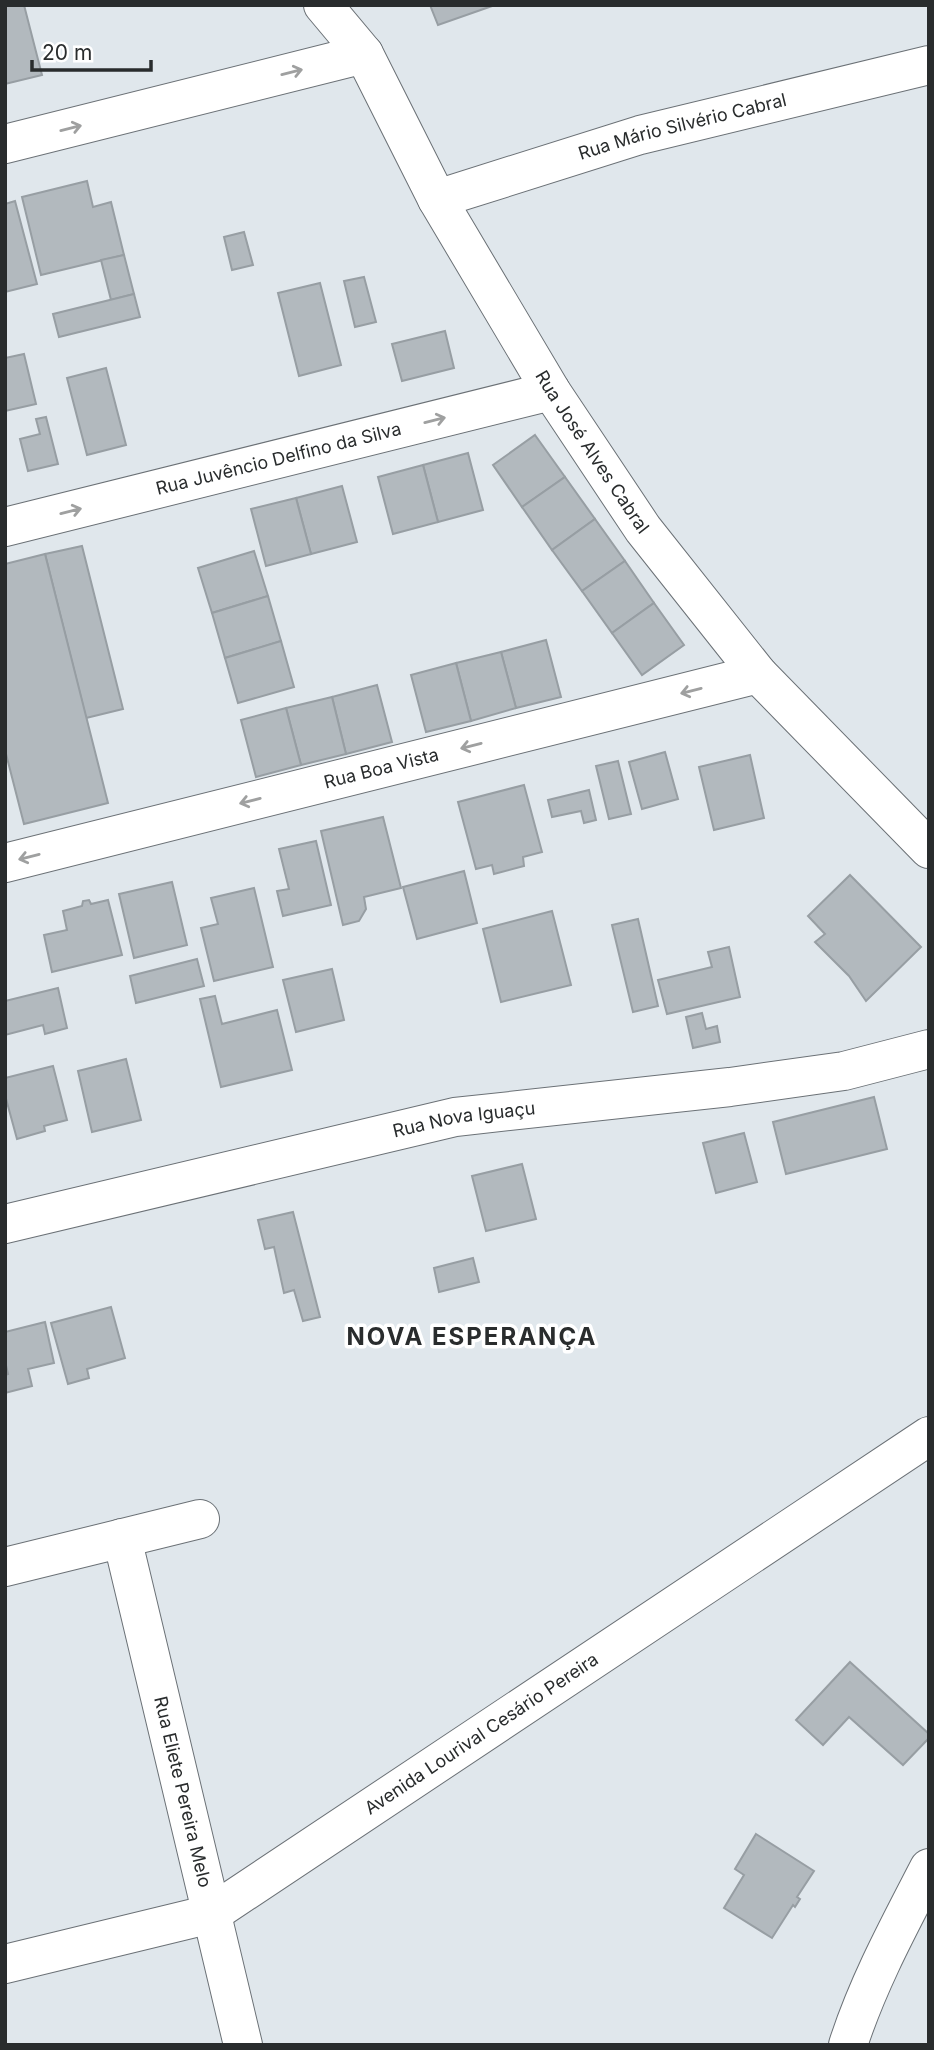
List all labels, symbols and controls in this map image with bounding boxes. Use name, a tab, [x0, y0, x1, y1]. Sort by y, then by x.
scale bar	[32, 28, 150, 72]
text: 20 m	[42, 40, 92, 65]
one-way arrow	[280, 65, 303, 78]
street label: Rua Mário Silvério Cabral	[576, 89, 789, 164]
one-way arrow	[60, 121, 82, 134]
street label: Rua José Alves Cabral	[531, 367, 654, 538]
one-way arrow	[423, 413, 446, 426]
street label: Rua Juvêncio Delfino da Silva	[154, 418, 403, 499]
one-way arrow	[60, 504, 82, 517]
one-way arrow	[681, 685, 703, 698]
one-way arrow	[460, 740, 483, 753]
street label: Rua Boa Vista	[322, 744, 441, 793]
one-way arrow	[239, 795, 262, 808]
one-way arrow	[18, 851, 41, 864]
street label: Rua Nova Iguaçu	[391, 1097, 536, 1141]
district label: NOVA ESPERANÇA	[347, 1322, 597, 1351]
street label: Avenida Lourival Cesário Pereira	[361, 1648, 602, 1819]
street label: Rua Eliete Pereira Melo	[150, 1694, 216, 1889]

